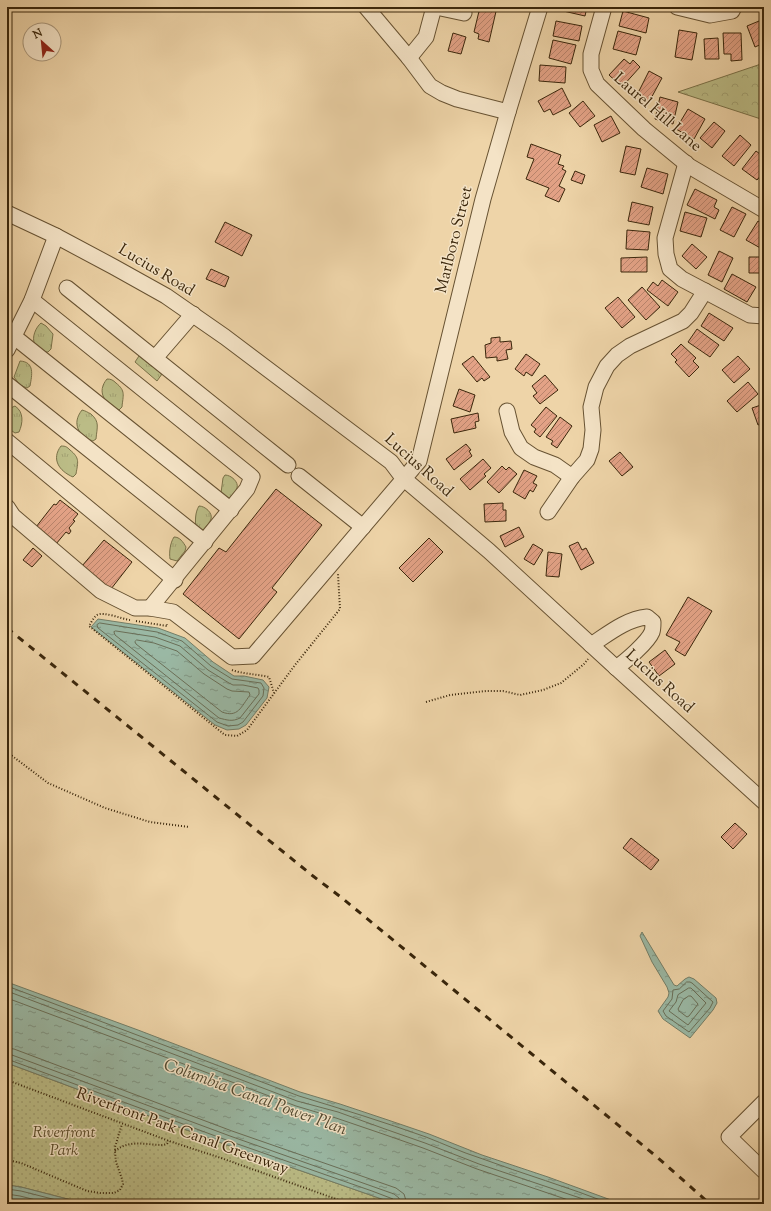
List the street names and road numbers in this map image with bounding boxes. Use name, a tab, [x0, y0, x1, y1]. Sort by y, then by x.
street label: Laurel Hill Lane	[608, 68, 706, 158]
street label: Marlboro Street	[431, 184, 480, 296]
street label: Lucius Road	[113, 239, 199, 303]
street label: Lucius Road	[379, 429, 457, 503]
street label: Lucius Road	[620, 645, 698, 719]
street label: Riverfront Park Canal Greenway	[73, 1083, 291, 1181]

